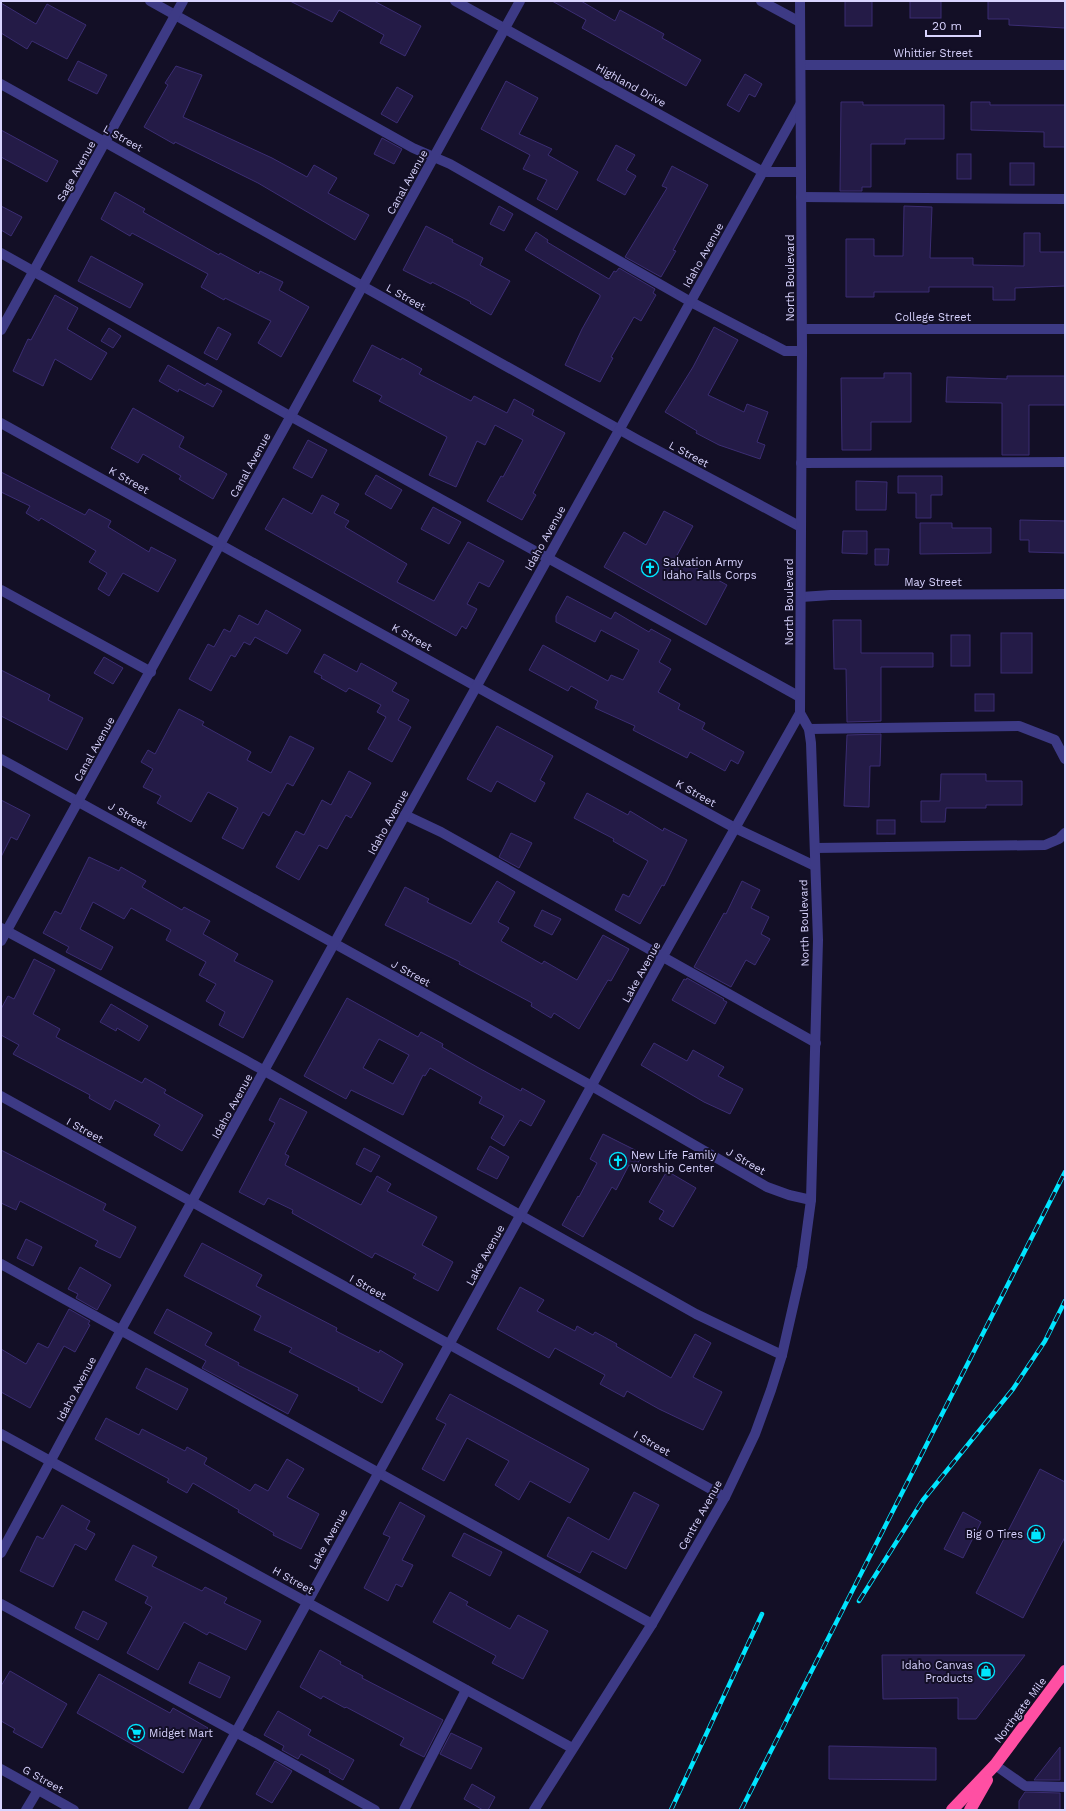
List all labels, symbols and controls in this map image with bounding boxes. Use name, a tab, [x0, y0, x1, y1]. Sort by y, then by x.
scale bar	[926, 12, 980, 38]
text: 20 m	[932, 19, 962, 33]
street label: Whittier Street	[893, 47, 973, 60]
street label: Highland Drive	[593, 61, 668, 110]
street label: L Street	[101, 122, 145, 155]
street label: Sage Avenue	[54, 139, 99, 204]
street label: Canal Avenue	[384, 148, 431, 217]
street label: Idaho Avenue	[680, 221, 727, 290]
street label: North Boulevard	[784, 234, 797, 322]
street label: L Street	[384, 281, 428, 314]
street label: College Street	[895, 311, 972, 324]
street label: Canal Avenue	[227, 431, 274, 500]
street label: L Street	[667, 439, 711, 470]
street label: K Street	[106, 464, 151, 497]
street label: Idaho Avenue	[522, 504, 569, 573]
place label: Salvation Army Idaho Falls Corps	[663, 556, 757, 582]
church icon: Salvation Army Idaho Falls Corps	[640, 558, 660, 578]
street label: North Boulevard	[783, 558, 796, 646]
street label: May Street	[904, 576, 962, 589]
street label: K Street	[389, 621, 434, 654]
street label: Canal Avenue	[71, 715, 118, 784]
street label: K Street	[673, 777, 718, 810]
street label: Idaho Avenue	[365, 788, 412, 857]
street label: J Street	[106, 799, 150, 832]
street label: North Boulevard	[797, 879, 812, 967]
street label: Lake Avenue	[619, 940, 663, 1005]
street label: J Street	[389, 957, 433, 990]
street label: Idaho Avenue	[209, 1072, 256, 1141]
street label: I Street	[64, 1115, 106, 1146]
street label: J Street	[724, 1145, 768, 1178]
place label: New Life Family Worship Center	[631, 1149, 717, 1175]
church icon: New Life Family Worship Center	[608, 1151, 628, 1171]
street label: Lake Avenue	[463, 1223, 507, 1288]
street label: I Street	[347, 1272, 389, 1303]
street label: Idaho Avenue	[54, 1354, 99, 1424]
street label: I Street	[631, 1428, 673, 1459]
street label: Centre Avenue	[676, 1478, 725, 1553]
street label: Lake Avenue	[306, 1507, 350, 1572]
shop icon: Big O Tires	[1026, 1524, 1046, 1544]
place label: Big O Tires	[966, 1528, 1023, 1541]
street label: H Street	[270, 1564, 316, 1597]
place label: Idaho Canvas Products	[902, 1659, 973, 1685]
shop icon: Idaho Canvas Products	[976, 1661, 996, 1681]
street label: Northgate Mile	[992, 1675, 1049, 1746]
supermarket icon: Midget Mart	[126, 1723, 146, 1743]
place label: Midget Mart	[149, 1727, 213, 1740]
street label: G Street	[20, 1763, 66, 1796]

